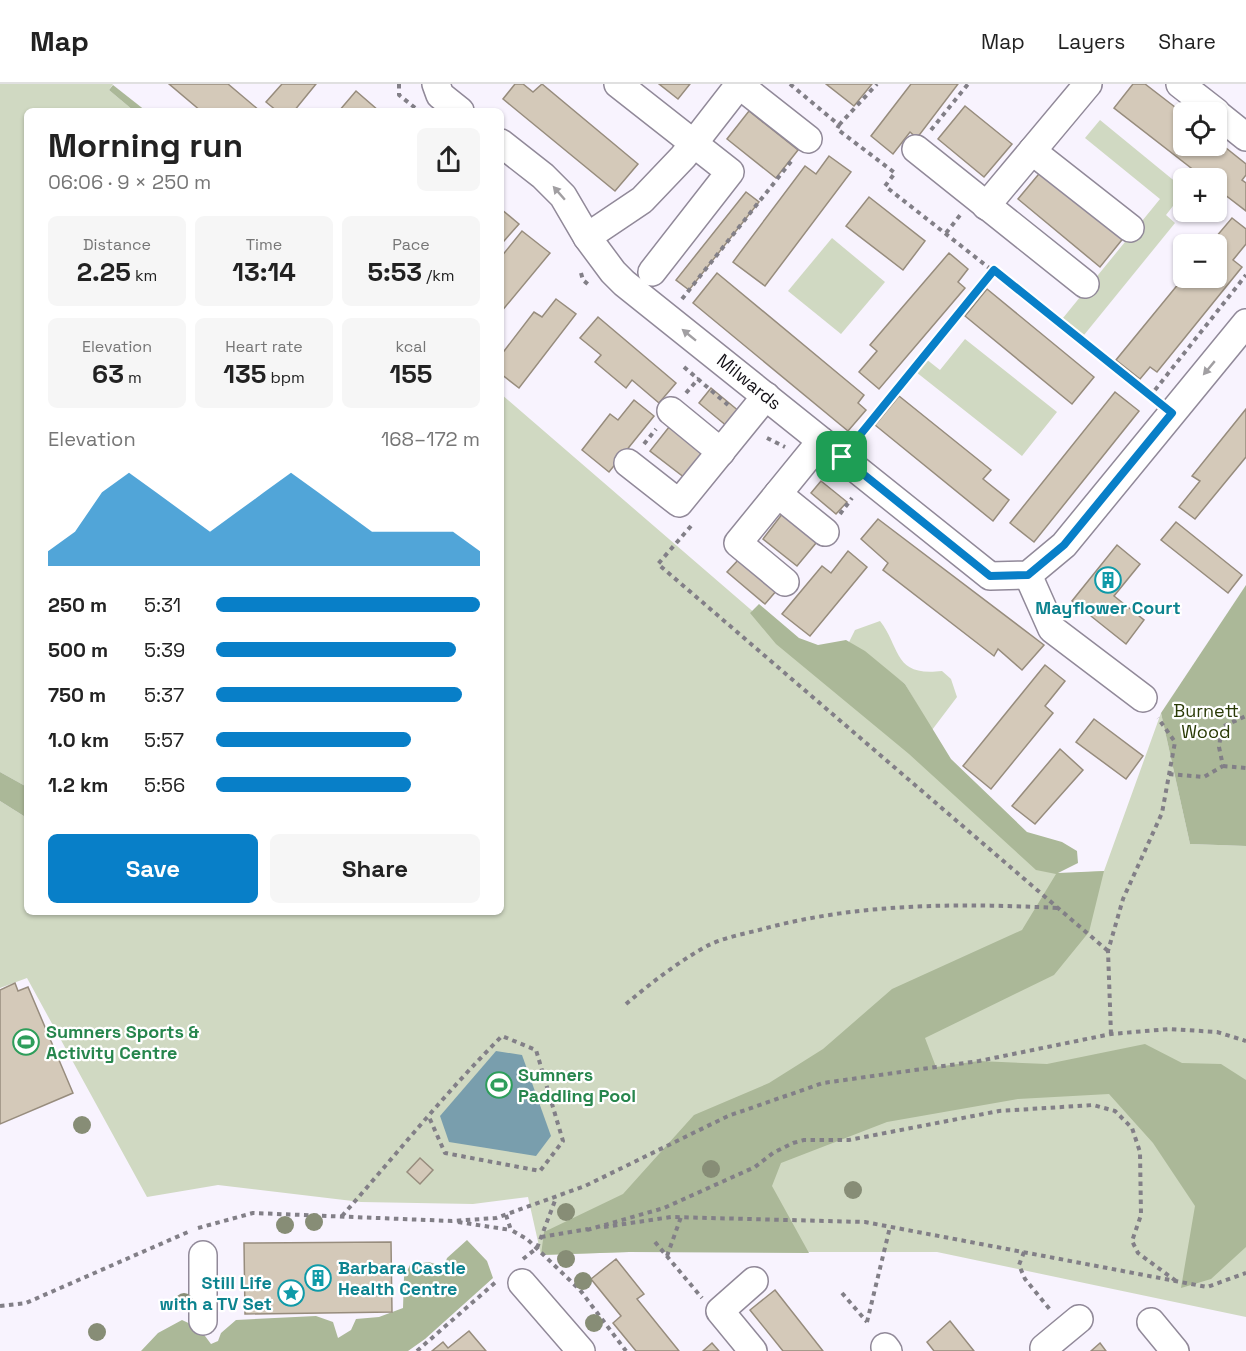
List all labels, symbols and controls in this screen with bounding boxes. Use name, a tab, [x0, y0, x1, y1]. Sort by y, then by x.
text: Map	[30, 23, 89, 59]
text: Map	[981, 28, 1025, 55]
text: Layers	[1058, 28, 1125, 55]
text: Share	[1158, 28, 1216, 55]
map controls	[1173, 102, 1227, 288]
button: locate	[1173, 102, 1227, 156]
text: Morning run	[48, 125, 243, 167]
button: share	[417, 128, 480, 191]
button: +	[1173, 168, 1227, 222]
text: 06:06 · 9 × 250 m	[48, 169, 211, 195]
one-way arrow	[553, 186, 566, 201]
text: Distance	[83, 234, 151, 255]
text: Time	[246, 234, 282, 255]
text: Pace	[392, 234, 430, 255]
button: −	[1173, 234, 1227, 288]
text: 2.25	[77, 255, 131, 289]
text: 13:14	[232, 255, 296, 289]
text: 5:53	[367, 255, 422, 289]
text: km	[131, 265, 157, 286]
text: /km	[422, 265, 455, 286]
one-way arrow	[682, 329, 697, 341]
text: Elevation	[82, 336, 152, 357]
text: Heart rate	[225, 336, 303, 357]
text: kcal	[396, 336, 426, 357]
street label: Milwards	[712, 349, 786, 415]
text: 63	[92, 357, 124, 391]
text: 135	[223, 357, 266, 391]
text: 155	[390, 357, 432, 391]
one-way arrow	[1203, 361, 1215, 376]
text: m	[124, 367, 142, 388]
text: bpm	[266, 367, 305, 388]
text: Elevation	[48, 426, 136, 452]
text: 168–172 m	[381, 426, 480, 452]
pin	[816, 431, 867, 482]
icon: arrive	[825, 440, 858, 473]
building icon: Mayflower Court	[1093, 565, 1123, 595]
text: 250 m	[48, 592, 107, 618]
text: 5:31	[144, 592, 181, 618]
place label: Mayflower Court	[1035, 596, 1181, 619]
text: 500 m	[48, 637, 108, 663]
text: 5:39	[144, 637, 185, 663]
text: 750 m	[48, 682, 106, 708]
text: 5:37	[144, 682, 184, 708]
park label: Burnett Wood	[1173, 699, 1239, 743]
text: 1.0 km	[48, 727, 109, 753]
text: 5:57	[144, 727, 184, 753]
text: 1.2 km	[48, 772, 108, 798]
text: 5:56	[144, 772, 185, 798]
button: Save	[48, 834, 258, 903]
button: Share	[270, 834, 480, 903]
place label: Sumners Sports & Activity Centre	[46, 1020, 200, 1064]
sports icon: Sumners Sports & Activity Centre	[11, 1027, 41, 1057]
place label: Sumners Paddling Pool	[518, 1063, 636, 1107]
sports icon: Sumners Paddling Pool	[484, 1070, 514, 1100]
place label: Barbara Castle Health Centre	[338, 1256, 466, 1300]
building icon: Barbara Castle Health Centre	[303, 1263, 333, 1293]
place label: Still Life with a TV Set	[160, 1271, 272, 1315]
place icon: Still Life with a TV Set	[276, 1278, 306, 1308]

